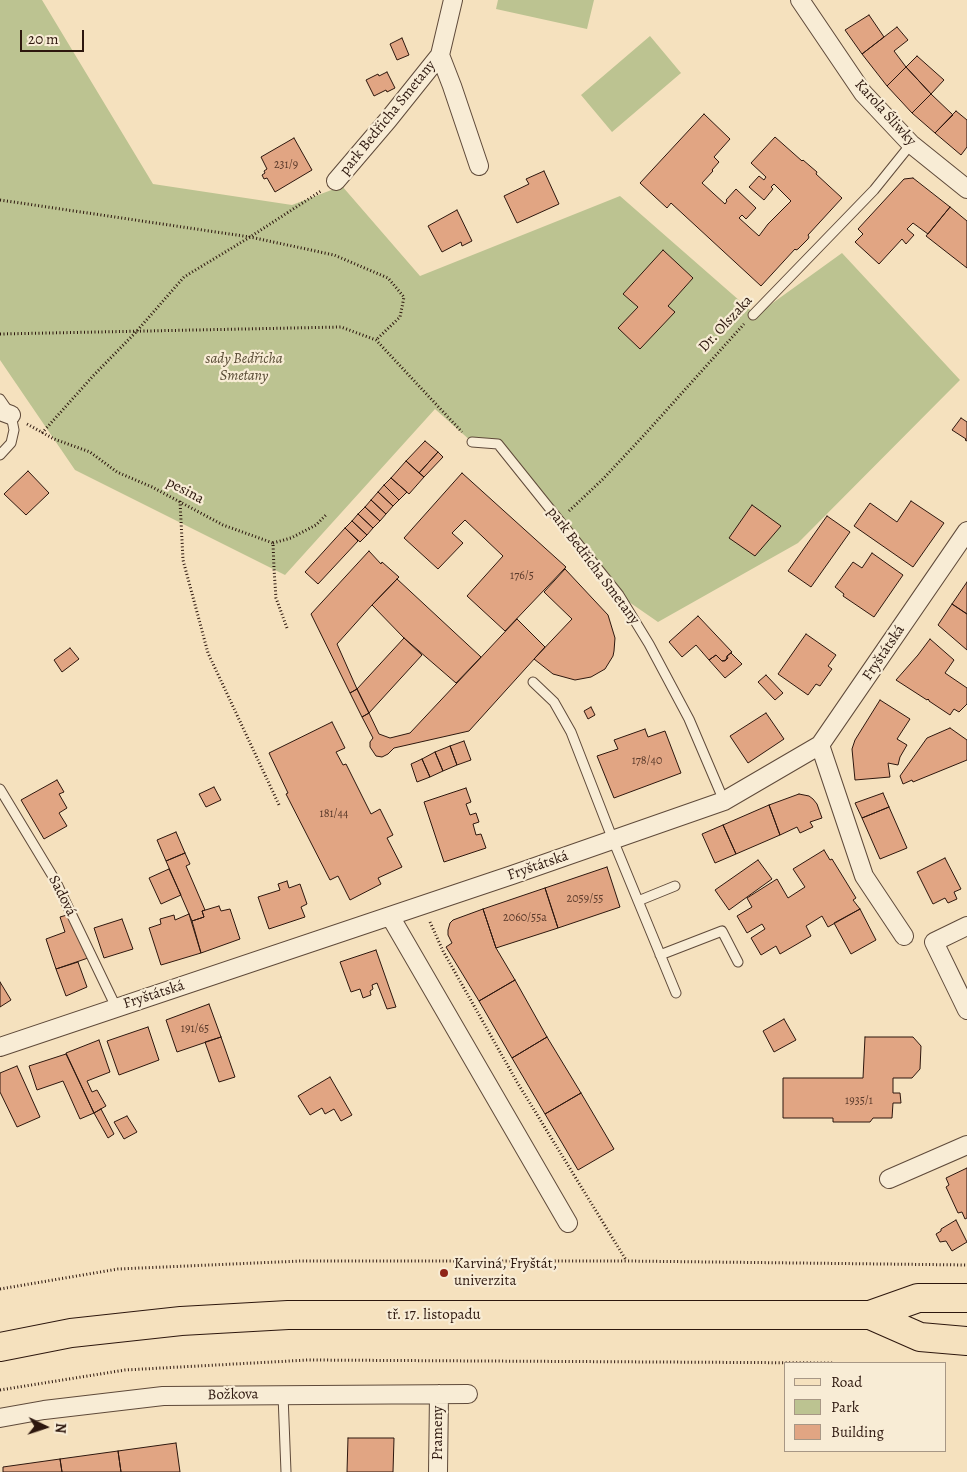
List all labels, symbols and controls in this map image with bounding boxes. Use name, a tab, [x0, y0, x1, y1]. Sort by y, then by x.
scale bar	[22, 20, 86, 52]
text: 20 m	[28, 29, 59, 49]
street label: park Bedřicha Smetany	[336, 57, 440, 179]
street label: Karola Śliwky	[850, 76, 920, 150]
house number: 231/9	[274, 158, 298, 172]
street label: Dr. Olszaka	[695, 292, 757, 356]
park label: sady Bedřicha Smetany	[205, 350, 283, 385]
street label: pesina	[163, 474, 207, 508]
street label: park Bedřicha Smetany	[543, 504, 643, 628]
house number: 176/5	[510, 569, 534, 583]
street label: Fryštátská	[859, 622, 909, 684]
house number: 178/40	[632, 754, 662, 768]
house number: 181/44	[320, 807, 348, 821]
street label: Fryštátská	[505, 847, 571, 885]
street label: Sadová	[44, 873, 80, 919]
house number: 2059/55	[567, 892, 603, 906]
house number: 2060/55a	[503, 911, 547, 925]
street label: Fryštátská	[121, 977, 187, 1013]
house number: 191/65	[181, 1022, 209, 1036]
house number: 1935/1	[845, 1094, 873, 1108]
place label: Karviná, Fryštát, univerzita	[454, 1255, 557, 1290]
marker: Karviná, Fryštát, univerzita	[438, 1267, 450, 1279]
street label: tř. 17. listopadu	[387, 1306, 481, 1324]
legend	[784, 1362, 947, 1452]
text: Road	[831, 1372, 862, 1392]
street label: Božkova	[207, 1386, 259, 1404]
text: Park	[831, 1397, 859, 1417]
north arrow	[20, 1402, 70, 1452]
street label: Prameny	[429, 1406, 447, 1460]
text: N	[51, 1422, 70, 1434]
text: Building	[831, 1422, 884, 1442]

